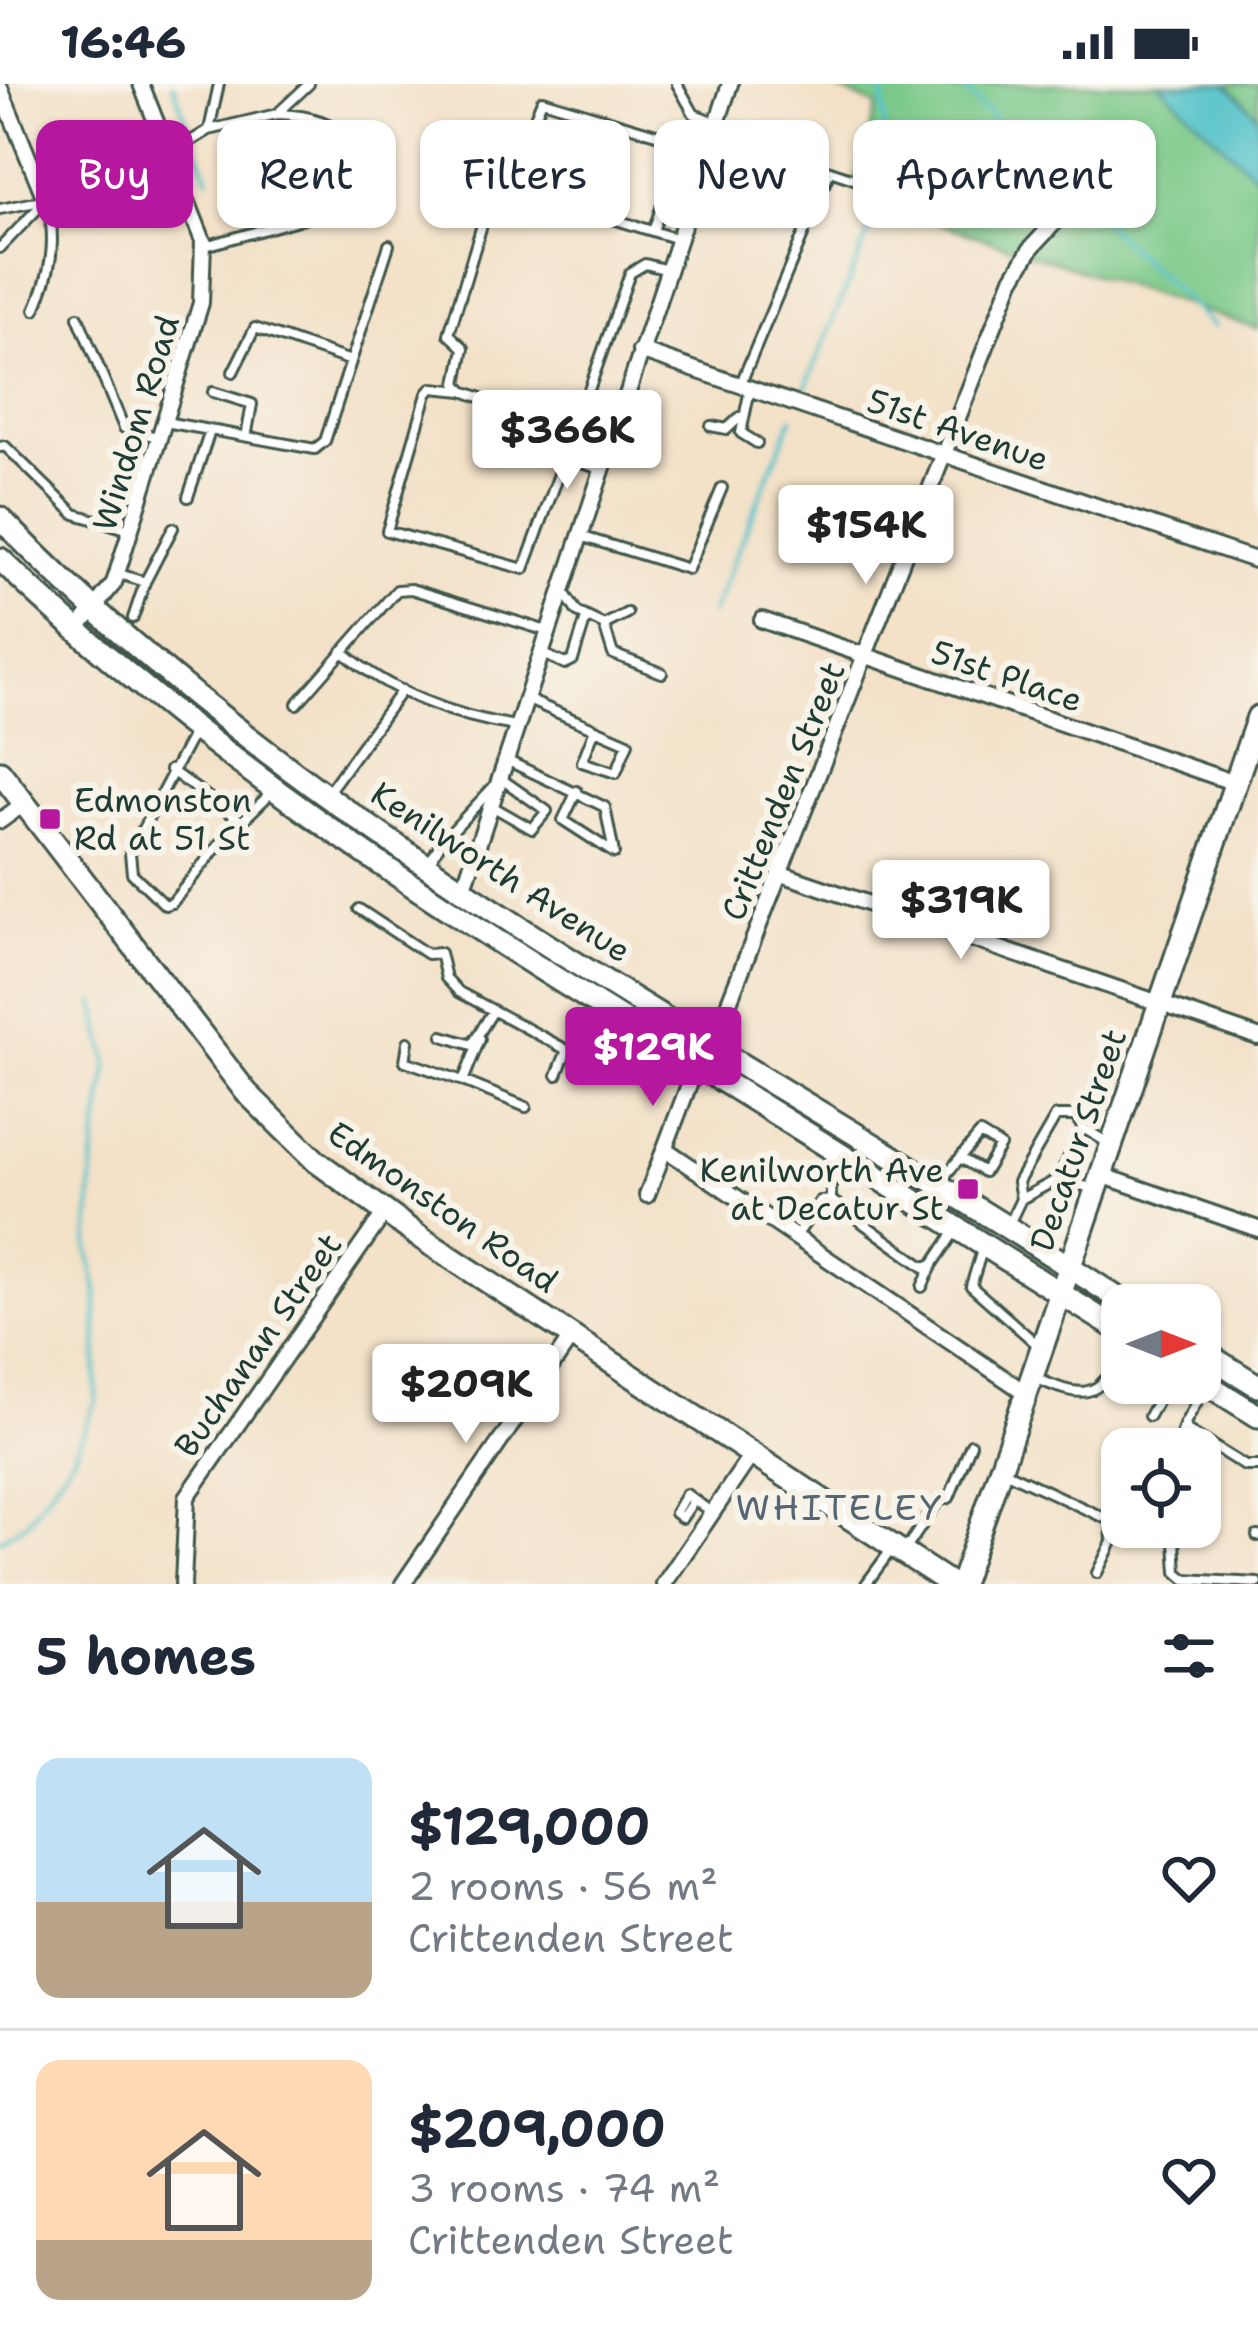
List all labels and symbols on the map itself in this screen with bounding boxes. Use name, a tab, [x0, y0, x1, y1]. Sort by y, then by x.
street label: Windom Road	[82, 309, 190, 537]
street label: 51st Avenue	[861, 378, 1055, 482]
pin: $366K	[483, 390, 651, 492]
pin: $154K	[782, 485, 950, 587]
street label: 51st Place	[926, 629, 1088, 723]
street label: Crittenden Street	[711, 655, 855, 927]
street label: Kenilworth Avenue	[362, 771, 640, 973]
place label: Edmonston Rd at 51 St	[74, 778, 252, 861]
marker: Edmonston Rd at 51 St	[37, 806, 63, 832]
pin: $319K	[877, 860, 1045, 962]
pin: $129K	[569, 1007, 737, 1109]
street label: Decatur Street	[1019, 1023, 1137, 1257]
street label: Edmonston Road	[319, 1111, 567, 1303]
place label: Kenilworth Ave at Decatur St	[700, 1148, 944, 1231]
marker: Kenilworth Ave at Decatur St	[955, 1176, 981, 1202]
street label: Buchanan Street	[164, 1224, 352, 1466]
north arrow	[1101, 1284, 1221, 1404]
pin: $209K	[382, 1344, 550, 1446]
district label: WHITELEY	[735, 1483, 945, 1532]

